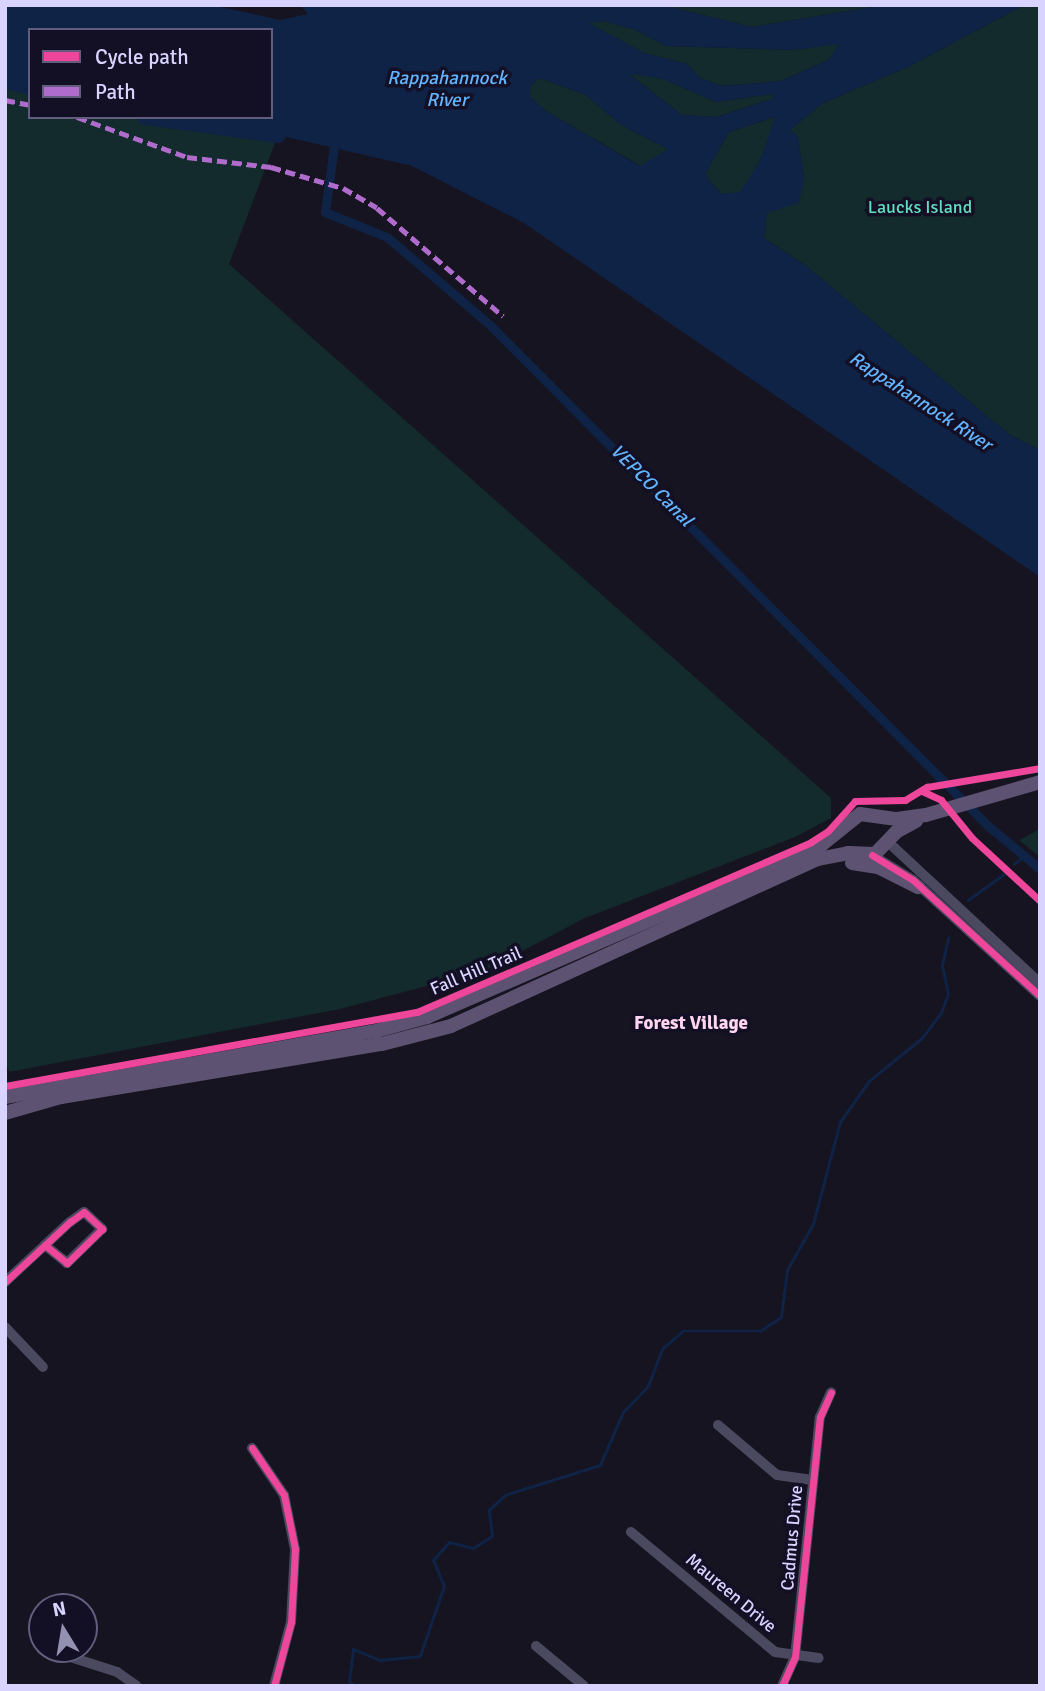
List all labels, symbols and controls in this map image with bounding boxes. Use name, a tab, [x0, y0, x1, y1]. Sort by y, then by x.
legend	[28, 28, 273, 119]
text: Cycle path	[95, 44, 189, 70]
water label: Rappahannock River	[387, 68, 507, 112]
text: Path	[95, 79, 136, 105]
park label: Laucks Island	[868, 196, 972, 218]
water label: Rappahannock River	[845, 347, 995, 457]
water label: VEPCO Canal	[605, 440, 697, 532]
street label: Fall Hill Trail	[427, 942, 525, 1000]
district label: Forest Village	[634, 1013, 748, 1035]
street label: Cadmus Drive	[777, 1484, 807, 1592]
street label: Maureen Drive	[681, 1549, 781, 1637]
north arrow	[28, 1593, 98, 1663]
text: N	[51, 1596, 68, 1622]

